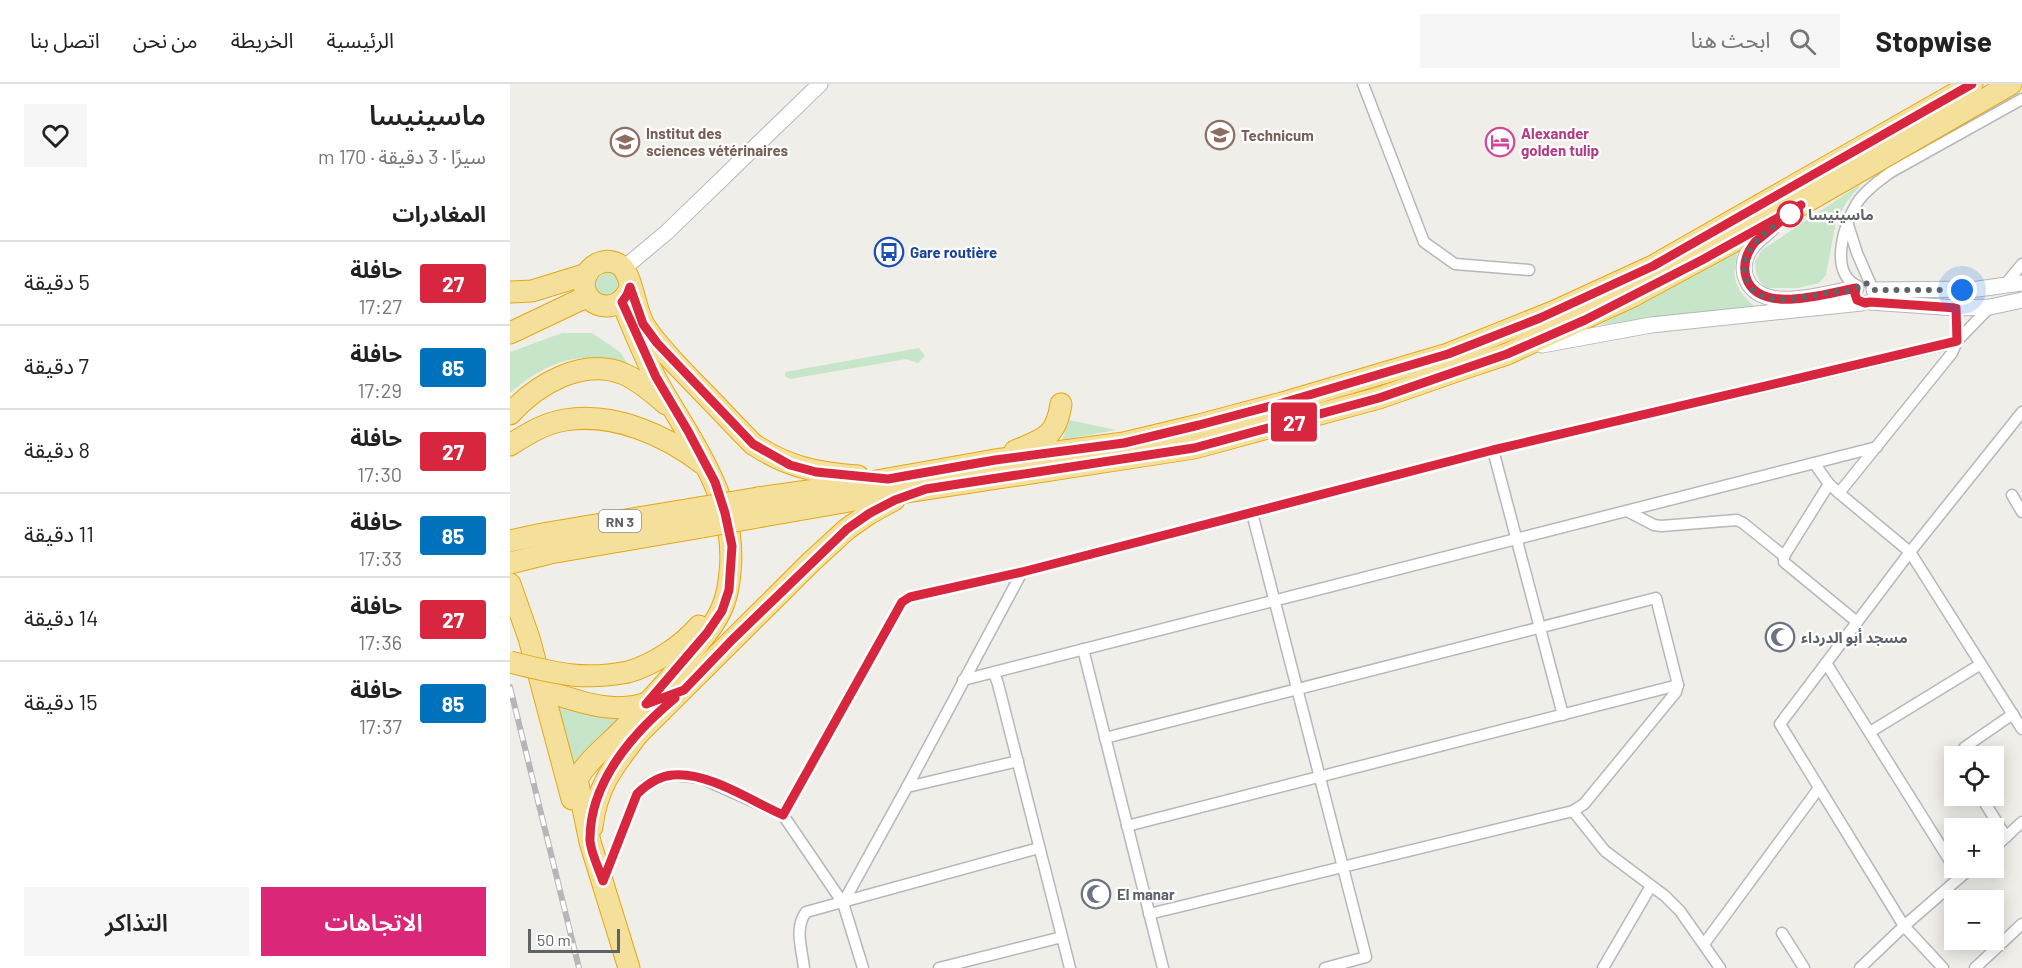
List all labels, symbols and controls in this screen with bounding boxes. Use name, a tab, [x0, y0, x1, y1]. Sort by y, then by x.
search box	[1420, 14, 1840, 68]
text: Stopwise	[1876, 24, 1992, 58]
icon: search	[1786, 25, 1819, 58]
text: ابحث هنا	[1690, 26, 1771, 52]
text: اتصل بنا	[30, 27, 100, 52]
text: من نحن	[133, 27, 198, 52]
text: الخريطة	[231, 27, 294, 52]
text: الرئيسية	[327, 27, 394, 52]
text: ماسينيسا	[369, 97, 486, 131]
button: heart	[24, 104, 87, 167]
school or university icon: Technicum	[1204, 119, 1236, 151]
place label: Institut des sciences vétérinaires	[646, 124, 789, 159]
place label: Alexander golden tulip	[1521, 124, 1599, 159]
school or university icon: Institut des sciences vétérinaires	[609, 126, 641, 158]
place label: Technicum	[1241, 126, 1314, 144]
hotel icon: Alexander golden tulip	[1484, 126, 1516, 158]
text: سيرًا · 3 دقيقة · 170 m	[318, 144, 486, 168]
text: المغادرات	[392, 200, 486, 226]
marker: ماسينيسا	[1777, 201, 1803, 227]
place label: ماسينيسا	[1808, 205, 1874, 223]
bus stop icon: Gare routière	[873, 236, 905, 268]
place label: Gare routière	[910, 243, 997, 261]
text: حافلة	[350, 256, 402, 282]
text: 5 دقيقة	[24, 268, 90, 294]
text: 27	[442, 271, 464, 296]
your location	[1947, 275, 1977, 305]
text: 17:27	[359, 294, 402, 318]
text: حافلة	[350, 340, 402, 366]
text: 7 دقيقة	[24, 352, 89, 378]
text: 85	[442, 355, 464, 380]
text: 17:29	[358, 378, 402, 402]
line badge: 27	[1267, 402, 1321, 442]
text: 27	[1283, 410, 1305, 435]
text: حافلة	[350, 424, 402, 450]
text: 8 دقيقة	[24, 436, 90, 462]
text: 27	[442, 439, 464, 464]
text: 17:30	[357, 462, 402, 486]
text: حافلة	[350, 508, 402, 534]
road number: RN 3	[599, 510, 641, 532]
text: 11 دقيقة	[24, 520, 94, 546]
text: 85	[442, 523, 464, 548]
text: 17:33	[358, 546, 402, 570]
text: حافلة	[350, 592, 402, 618]
text: 14 دقيقة	[24, 604, 98, 630]
text: 27	[442, 607, 464, 632]
mosque icon: مسجد أبو الدرداء	[1764, 621, 1796, 653]
place label: مسجد أبو الدرداء	[1801, 628, 1908, 647]
text: 17:36	[358, 630, 402, 654]
text: حافلة	[350, 676, 402, 702]
text: 15 دقيقة	[24, 688, 98, 714]
text: 85	[442, 691, 464, 716]
text: 17:37	[359, 714, 402, 738]
map controls	[1944, 746, 2004, 950]
button: locate	[1944, 746, 2004, 806]
button: +	[1944, 818, 2004, 878]
mosque icon: El manar	[1080, 878, 1112, 910]
place label: El manar	[1117, 885, 1175, 903]
button: التذاكر	[24, 887, 249, 956]
button: الاتجاهات	[261, 887, 486, 956]
button: −	[1944, 890, 2004, 950]
scale bar	[528, 926, 620, 954]
text: 50 m	[537, 930, 571, 949]

